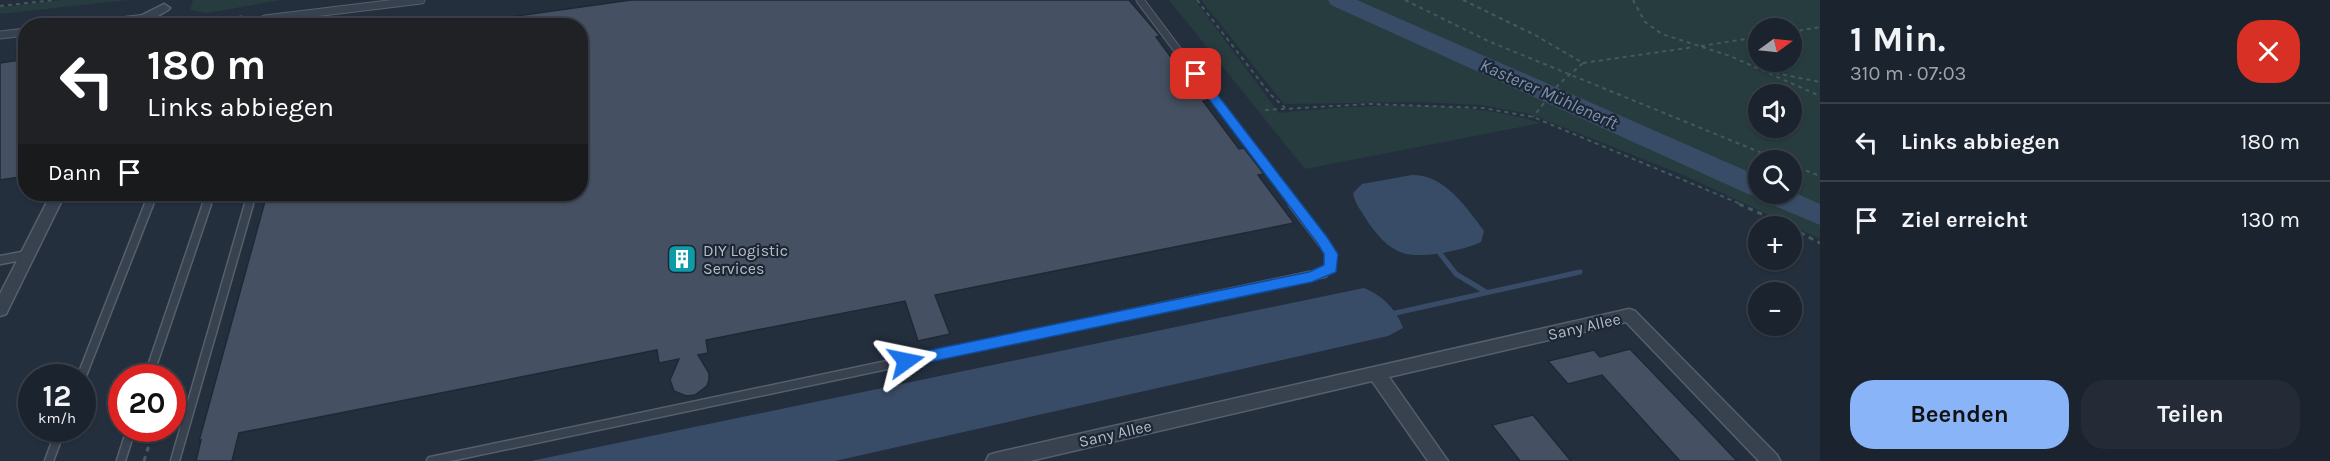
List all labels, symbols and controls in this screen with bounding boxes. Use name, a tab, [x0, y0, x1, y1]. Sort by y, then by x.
north arrow	[1748, 18, 1802, 72]
map controls	[1748, 18, 1802, 336]
text: 1 Min.	[1850, 18, 1945, 60]
button: close	[2237, 20, 2300, 83]
text: 180 m	[147, 40, 266, 90]
icon: left	[48, 42, 126, 120]
pin	[1170, 48, 1221, 99]
water label: Kasterer Mühlenerft	[1477, 54, 1622, 135]
icon: arrive	[1179, 57, 1212, 90]
text: 310 m · 07:03	[1850, 62, 1966, 85]
button: sound	[1748, 84, 1802, 138]
text: Links abbiegen	[147, 91, 334, 123]
icon: left	[1850, 126, 1883, 159]
text: Links abbiegen	[1901, 129, 2060, 155]
text: 180 m	[2240, 129, 2300, 155]
button: search	[1748, 150, 1802, 204]
icon: arrive	[113, 156, 146, 189]
text: Dann	[48, 160, 101, 186]
icon: arrive	[1850, 204, 1883, 237]
text: Ziel erreicht	[1901, 207, 2028, 233]
text: 130 m	[2241, 207, 2300, 233]
button: +	[1748, 216, 1802, 270]
place label: DIY Logistic Services	[703, 241, 788, 278]
building icon: DIY Logistic Services	[666, 243, 698, 275]
button: −	[1748, 282, 1802, 336]
street label: Sany Allee	[1546, 309, 1622, 344]
position arrow	[874, 329, 938, 393]
speed limit sign: 20	[108, 364, 186, 442]
text: 12	[43, 378, 71, 414]
button: Beenden	[1850, 380, 2069, 449]
button: Teilen	[2081, 380, 2300, 449]
text: km/h	[38, 409, 76, 427]
street label: Sany Allee	[1077, 416, 1153, 451]

